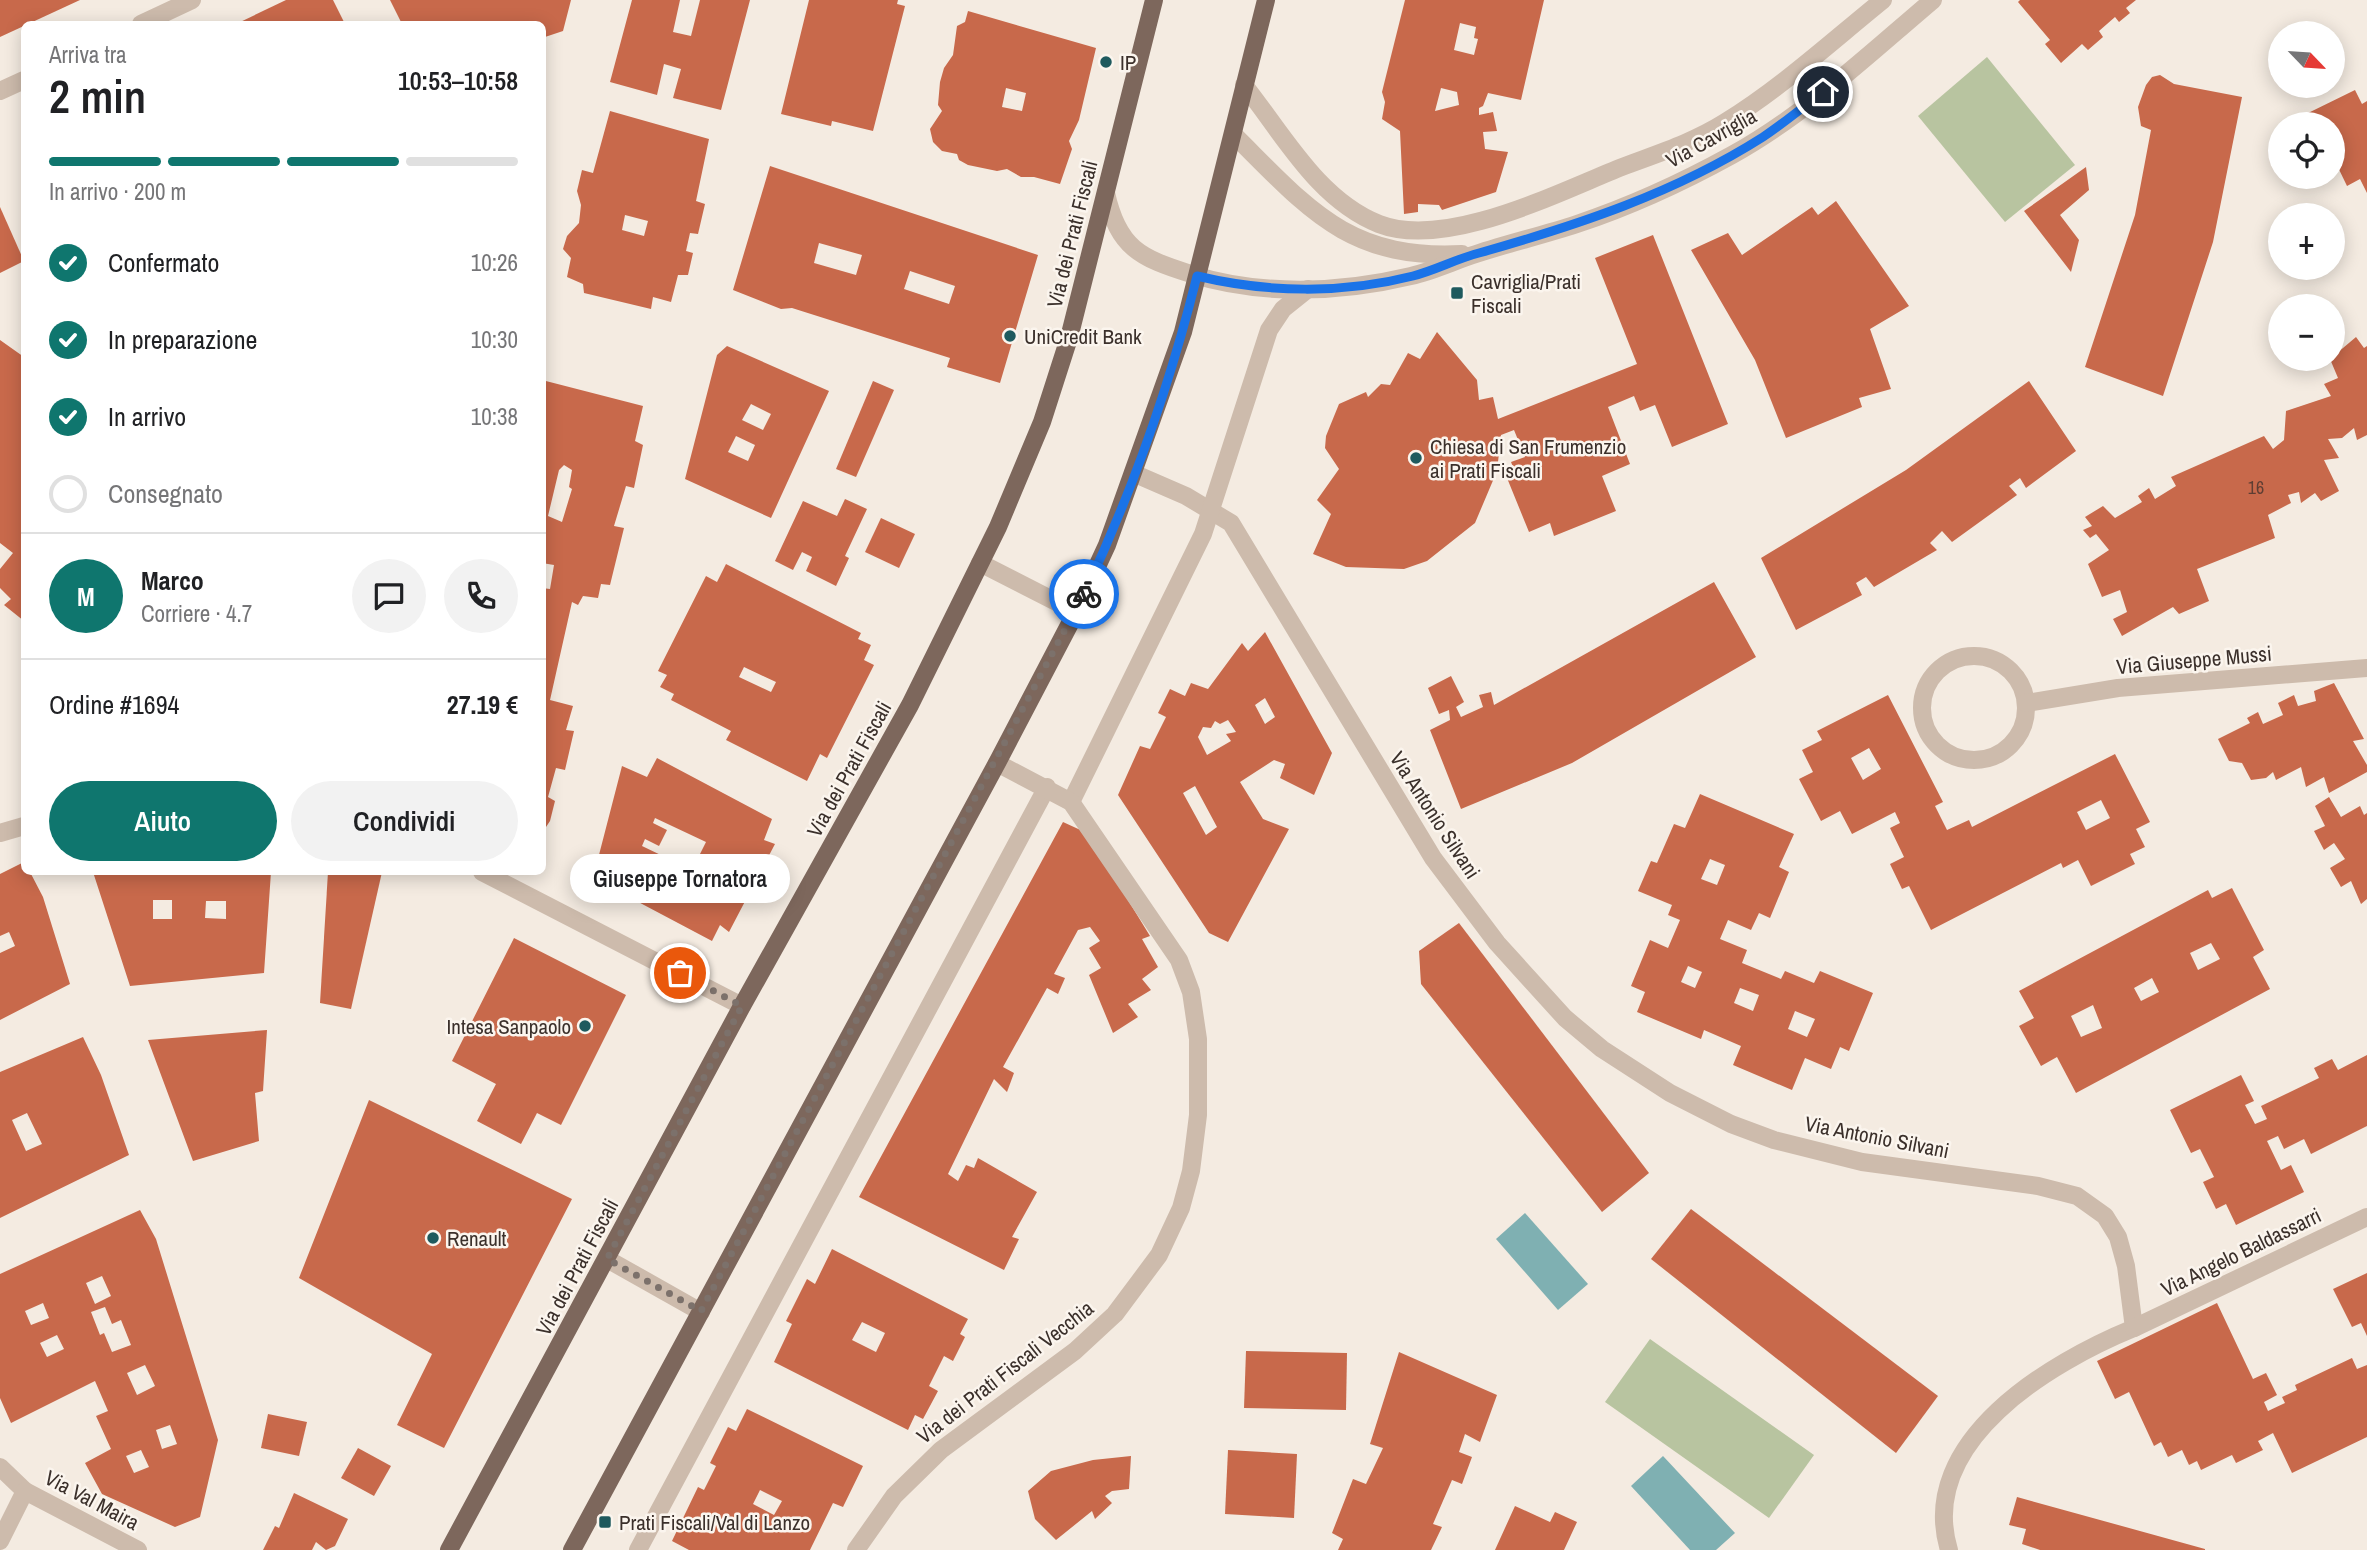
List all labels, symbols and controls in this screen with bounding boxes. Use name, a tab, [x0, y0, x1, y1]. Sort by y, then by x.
north arrow	[2268, 21, 2345, 98]
map controls	[2268, 21, 2345, 371]
text: Arriva tra	[49, 39, 127, 70]
place label: IP	[1120, 48, 1136, 77]
marker: IP	[1098, 54, 1114, 70]
pin	[1793, 62, 1853, 122]
text: 10:53–10:58	[398, 63, 518, 98]
text: 2 min	[49, 65, 146, 127]
icon: home	[1804, 73, 1842, 111]
street label: Via Cavriglia	[1661, 101, 1762, 175]
button: locate	[2268, 112, 2345, 189]
street label: Via dei Prati Fiscali	[1040, 157, 1104, 311]
text: In arrivo · 200 m	[49, 176, 186, 207]
button: +	[2268, 203, 2345, 280]
icon: check	[49, 244, 87, 282]
text: Confermato	[108, 245, 219, 280]
text: 10:26	[471, 247, 518, 278]
place label: Cavriglia/Prati Fiscali	[1471, 267, 1581, 320]
marker: Cavriglia/Prati Fiscali	[1449, 285, 1465, 301]
button: −	[2268, 294, 2345, 371]
icon: check	[49, 321, 87, 359]
text: In preparazione	[108, 322, 257, 357]
place label: UniCredit Bank	[1024, 322, 1142, 351]
text: 10:30	[471, 324, 518, 355]
marker: UniCredit Bank	[1002, 328, 1018, 344]
icon: check	[49, 398, 87, 436]
text: In arrivo	[108, 399, 186, 434]
text: 10:38	[471, 401, 518, 432]
place label: Chiesa di San Frumenzio ai Prati Fiscali	[1430, 432, 1626, 485]
marker: Chiesa di San Frumenzio ai Prati Fiscali	[1408, 450, 1424, 466]
house number: 16	[2248, 475, 2264, 500]
text: Consegnato	[108, 476, 223, 511]
button: chat	[352, 559, 426, 633]
button: phone	[444, 559, 518, 633]
courier	[1049, 559, 1119, 629]
text: Marco	[141, 563, 204, 598]
icon: bike	[1065, 575, 1103, 613]
text: M	[77, 579, 95, 614]
text: Corriere · 4.7	[141, 598, 252, 629]
street label: Via Giuseppe Mussi	[2115, 639, 2273, 681]
text: Ordine #1694	[49, 687, 179, 722]
text: 27.19 €	[447, 687, 518, 722]
street label: Via dei Prati Fiscali	[800, 696, 898, 842]
street label: Via Antonio Silvani	[1383, 746, 1487, 884]
button: Aiuto	[49, 781, 277, 861]
button: Condividi	[291, 781, 518, 861]
callout: Giuseppe Tornatora	[570, 854, 790, 903]
text: Giuseppe Tornatora	[593, 863, 767, 894]
pin	[650, 943, 710, 1003]
icon: bag	[661, 954, 699, 992]
place label: Intesa Sanpaolo	[447, 1012, 571, 1041]
marker: Intesa Sanpaolo	[577, 1018, 593, 1034]
street label: Via Antonio Silvani	[1802, 1109, 1952, 1165]
street label: Via dei Prati Fiscali	[529, 1194, 625, 1340]
street label: Via Angelo Baldassarri	[2156, 1201, 2326, 1303]
place label: Renault	[447, 1224, 507, 1253]
marker: Renault	[425, 1230, 441, 1246]
street label: Via dei Prati Fiscali Vecchia	[911, 1294, 1100, 1450]
street label: Via Val Maira	[40, 1463, 145, 1537]
place label: Prati Fiscali/Val di Lanzo	[619, 1508, 810, 1537]
marker: Prati Fiscali/Val di Lanzo	[597, 1514, 613, 1530]

